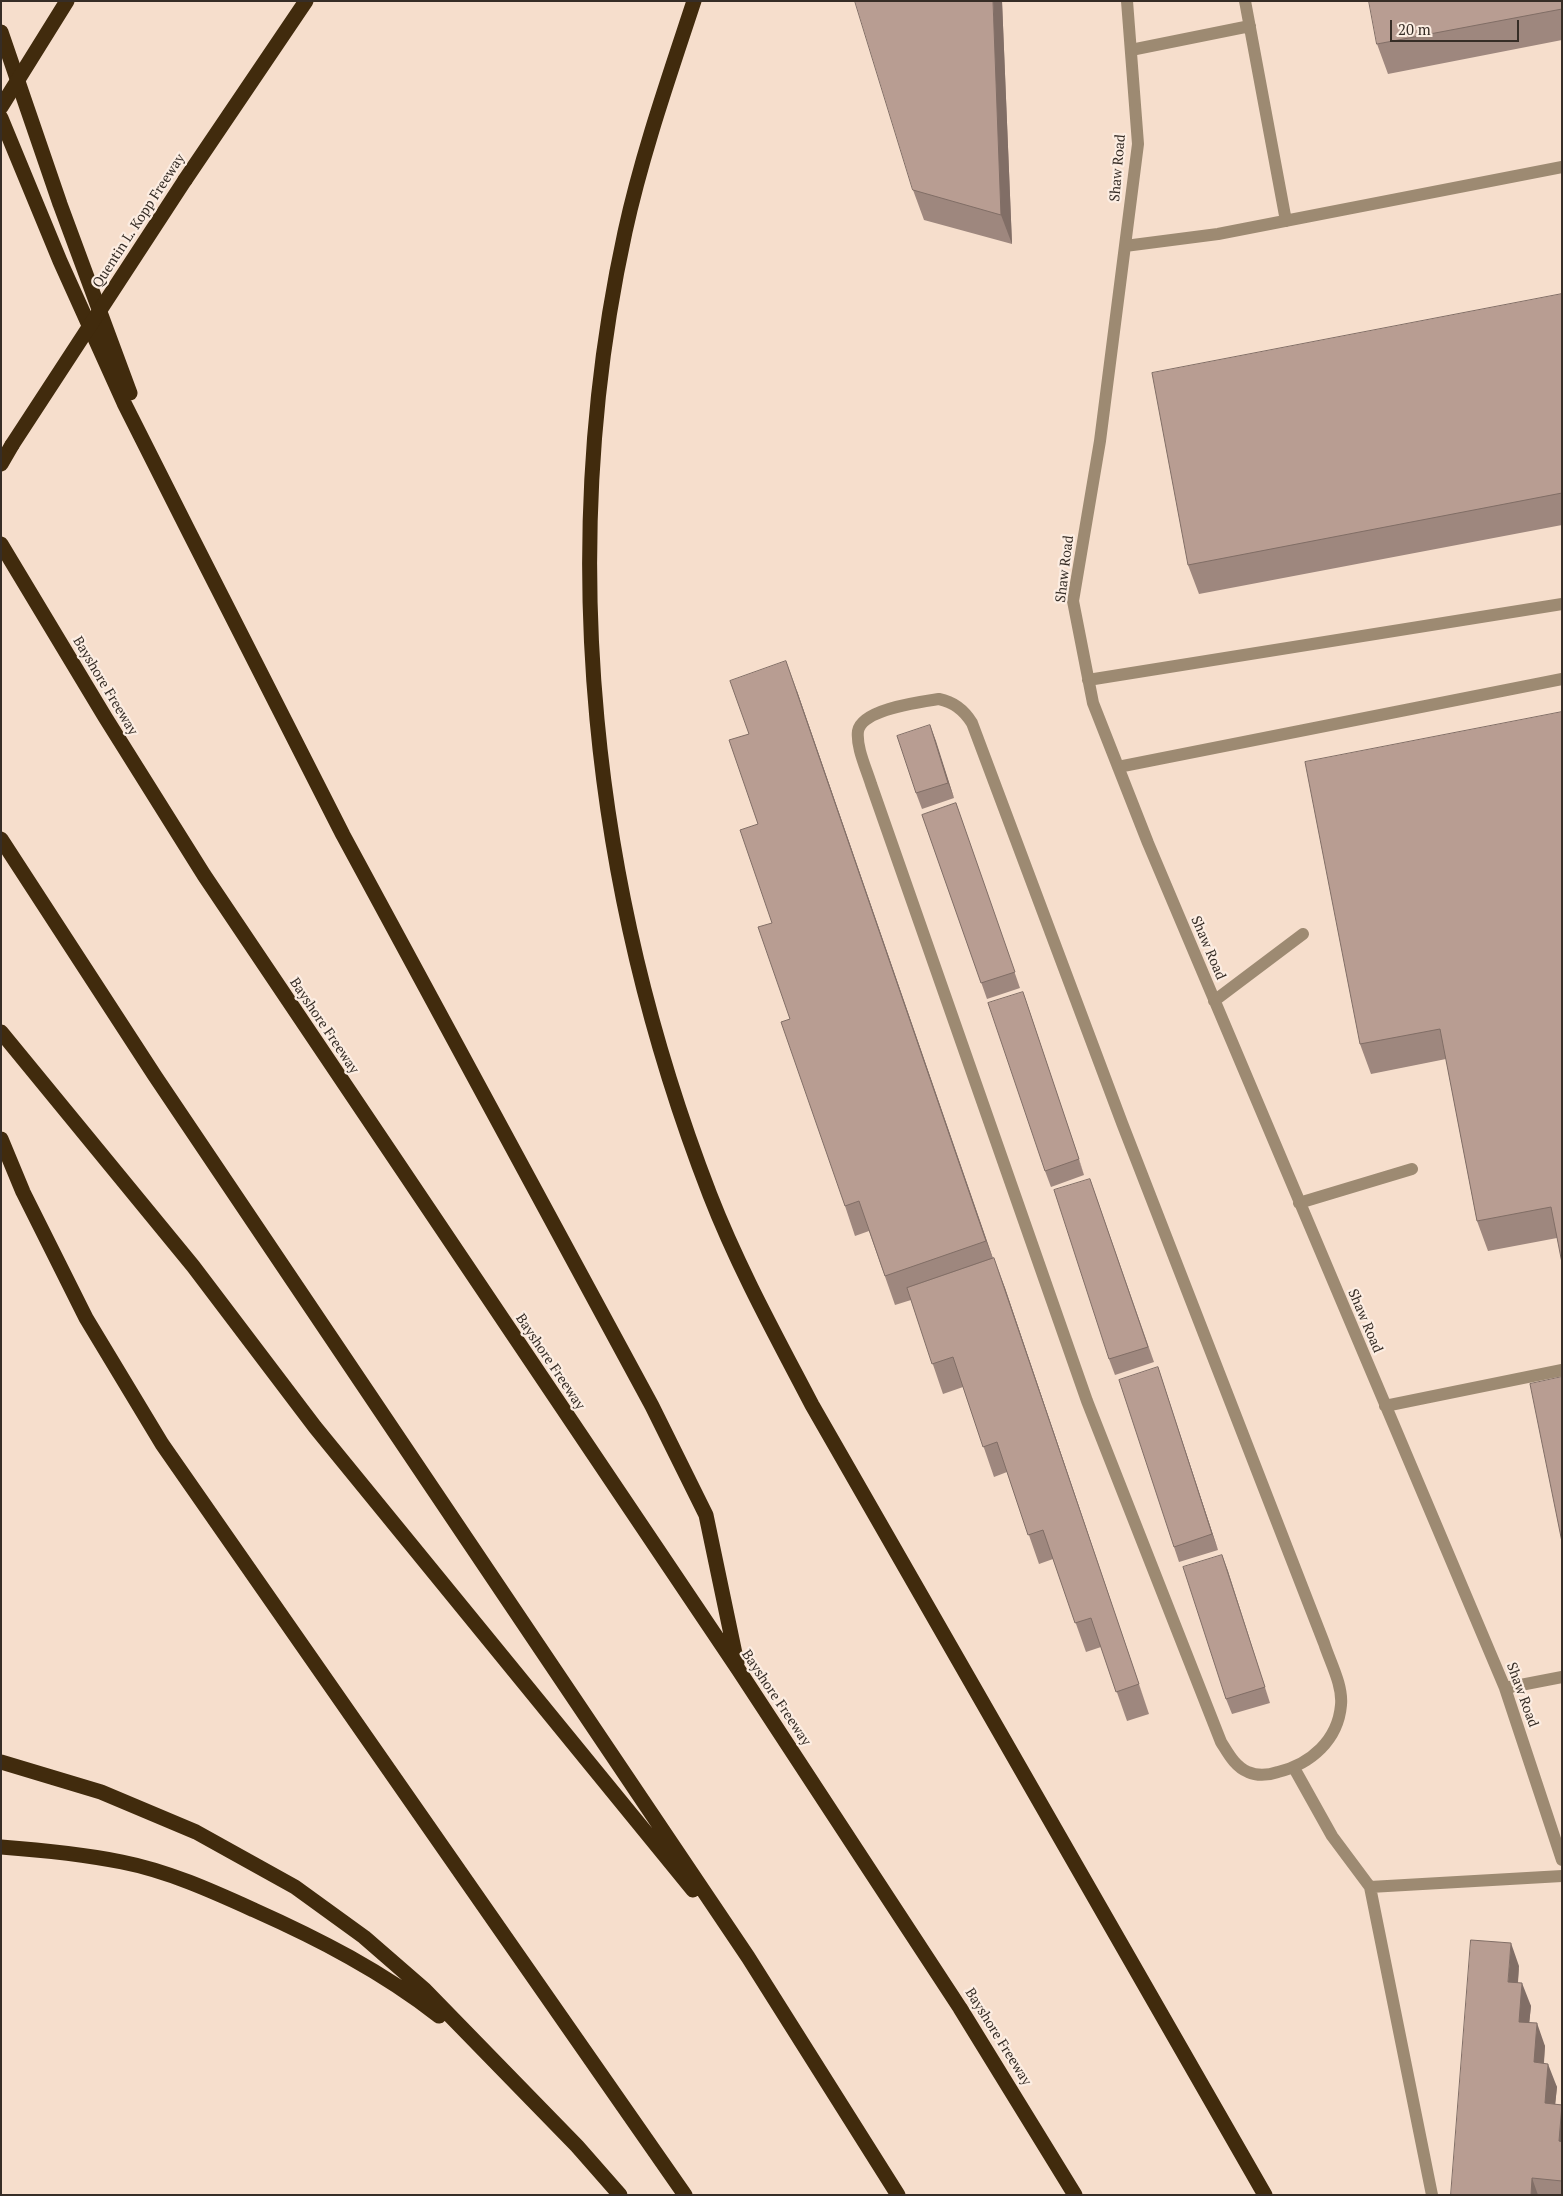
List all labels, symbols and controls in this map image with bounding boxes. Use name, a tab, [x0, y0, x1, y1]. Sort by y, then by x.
scale bar	[1393, 10, 1522, 42]
text: 20 m	[1398, 19, 1431, 39]
street label: Shaw Road	[1107, 134, 1129, 202]
street label: Quentin L. Kopp Freeway	[89, 151, 189, 291]
street label: Shaw Road	[1053, 534, 1077, 604]
street label: Bayshore Freeway	[69, 634, 141, 738]
street label: Shaw Road	[1187, 914, 1229, 982]
street label: Bayshore Freeway	[286, 975, 362, 1077]
street label: Shaw Road	[1344, 1287, 1386, 1355]
street label: Bayshore Freeway	[512, 1311, 588, 1413]
street label: Bayshore Freeway	[738, 1647, 814, 1749]
street label: Shaw Road	[1503, 1660, 1541, 1730]
street label: Bayshore Freeway	[961, 1985, 1035, 2089]

